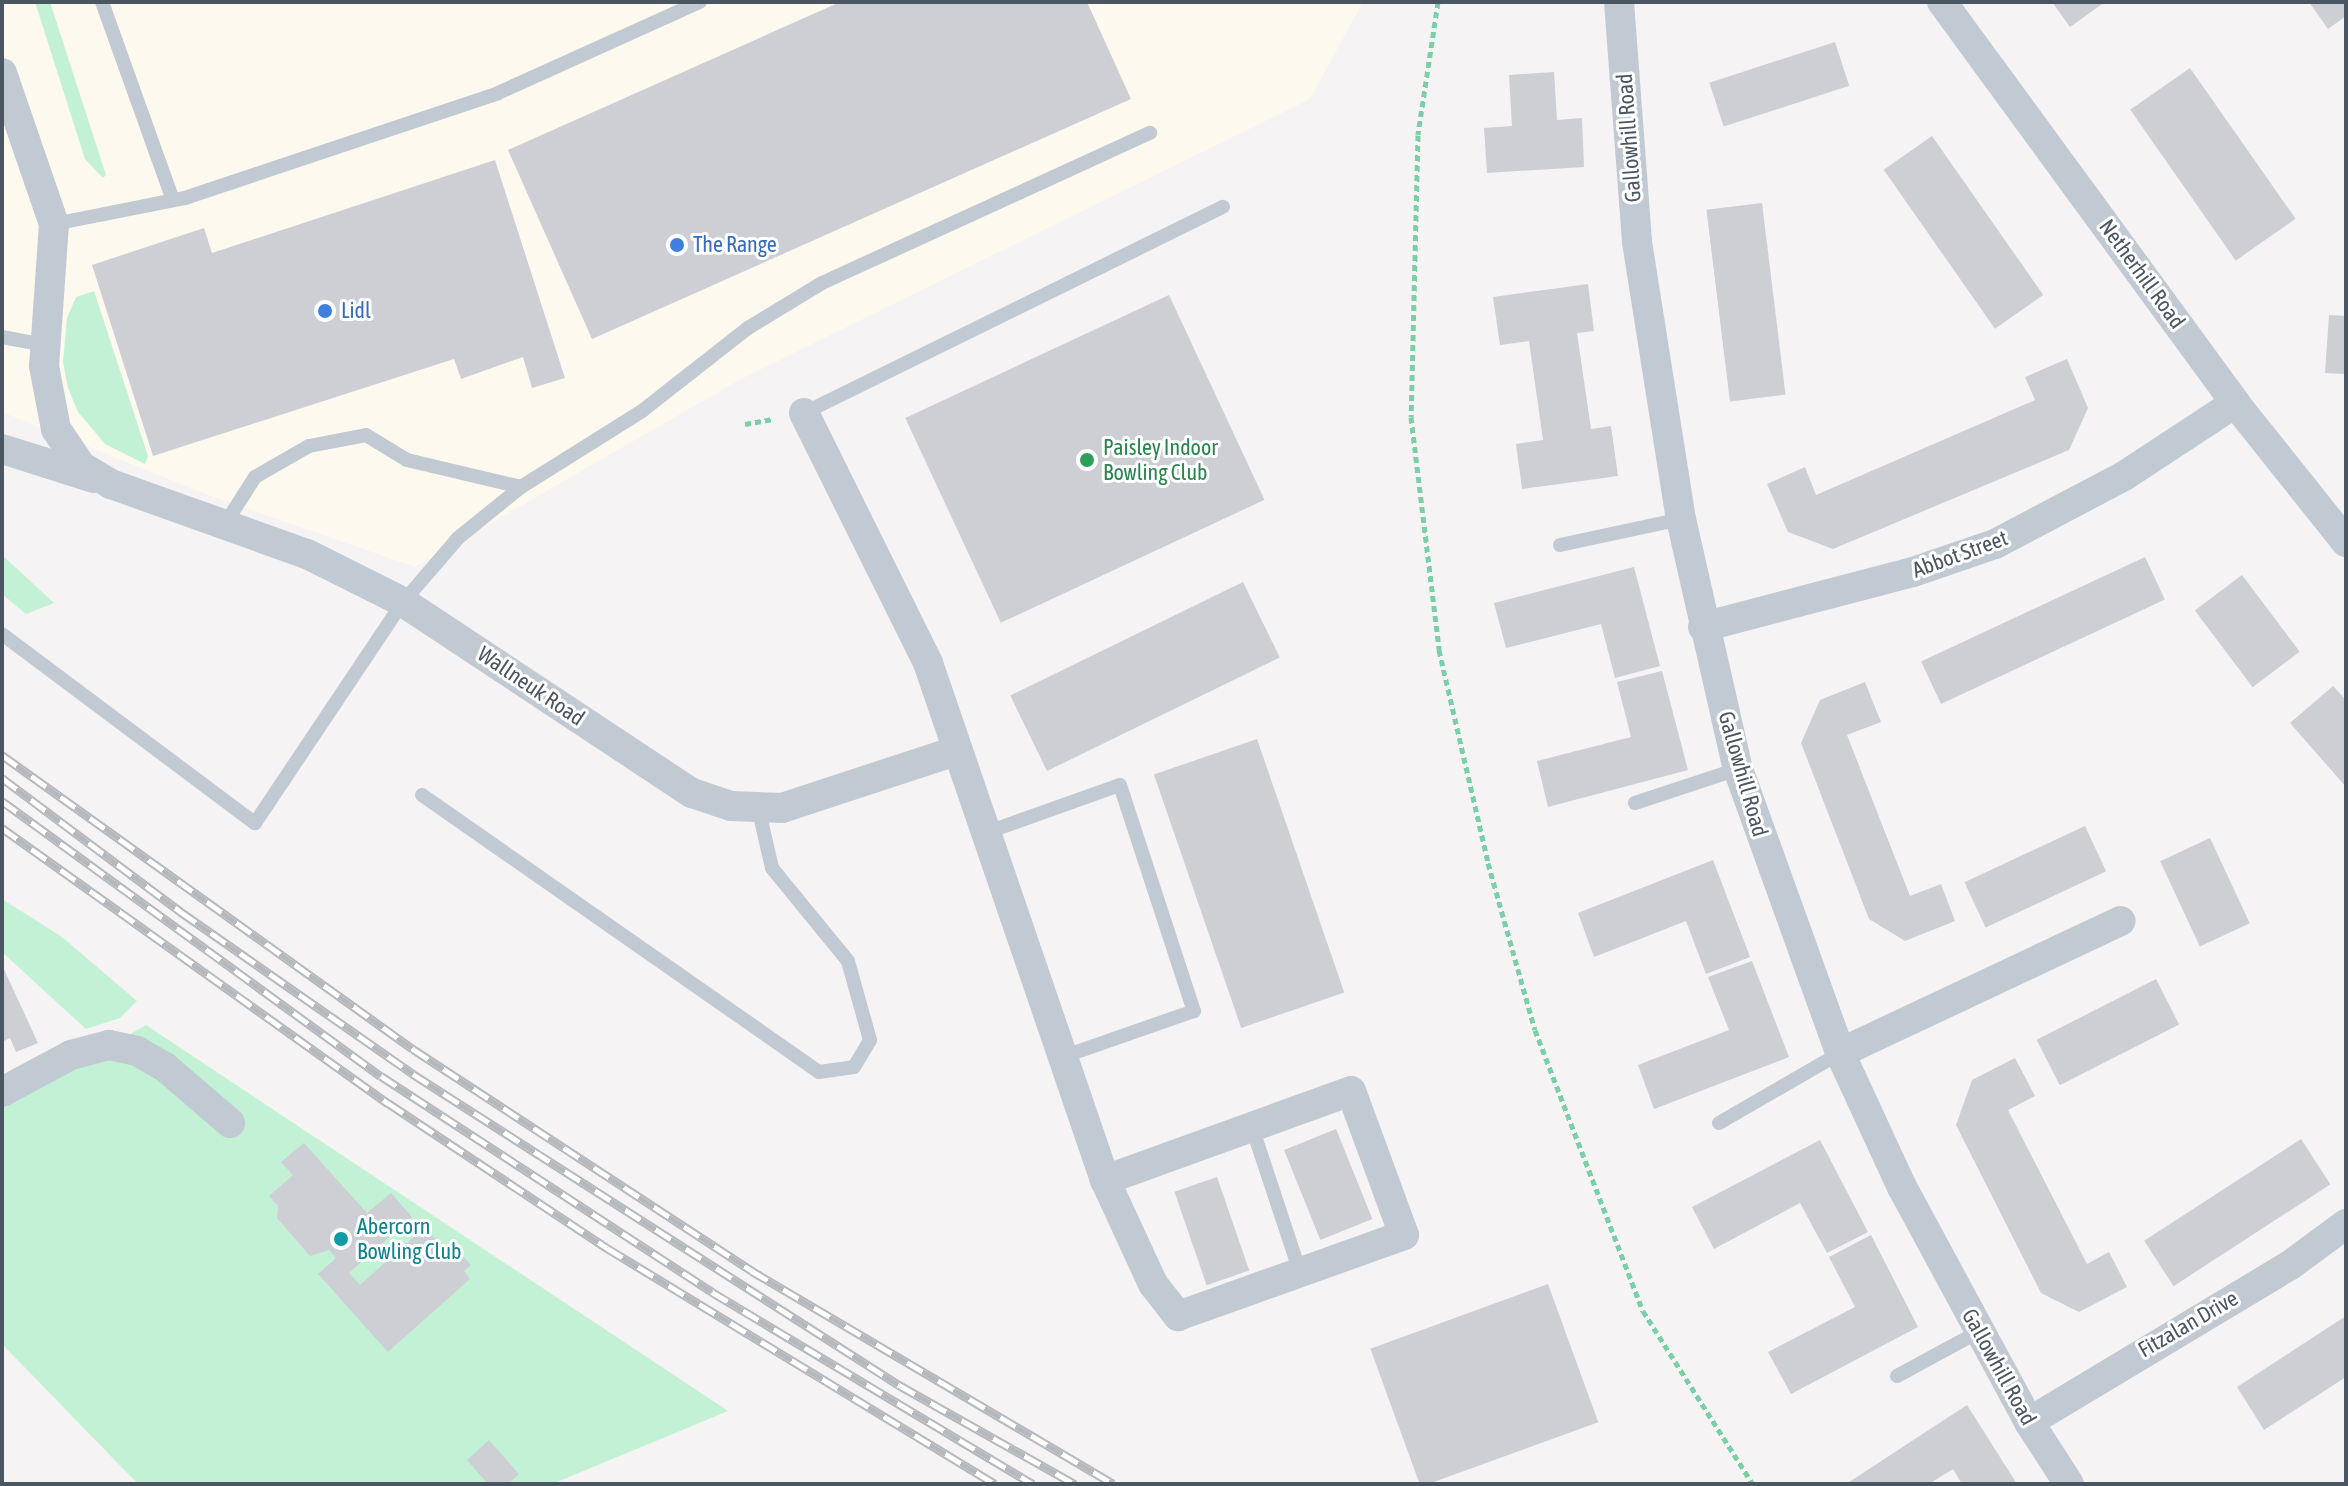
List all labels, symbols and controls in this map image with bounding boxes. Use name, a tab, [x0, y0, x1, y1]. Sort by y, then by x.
street label: Gallowhill Road	[1611, 73, 1647, 203]
street label: Netherhill Road	[2093, 214, 2191, 334]
place label: The Range	[693, 232, 777, 258]
marker: The Range	[668, 236, 686, 254]
place label: Lidl	[341, 298, 371, 324]
marker: Lidl	[316, 302, 334, 320]
place label: Paisley Indoor Bowling Club	[1103, 434, 1218, 486]
marker: Paisley Indoor Bowling Club	[1078, 451, 1096, 469]
street label: Abbot Street	[1909, 525, 2011, 583]
street label: Wallneuk Road	[473, 641, 589, 731]
street label: Gallowhill Road	[1713, 708, 1773, 840]
place label: Abercorn Bowling Club	[357, 1213, 461, 1264]
marker: Abercorn Bowling Club	[332, 1230, 350, 1248]
street label: Fitzalan Drive	[2133, 1285, 2243, 1363]
street label: Gallowhill Road	[1956, 1304, 2042, 1430]

